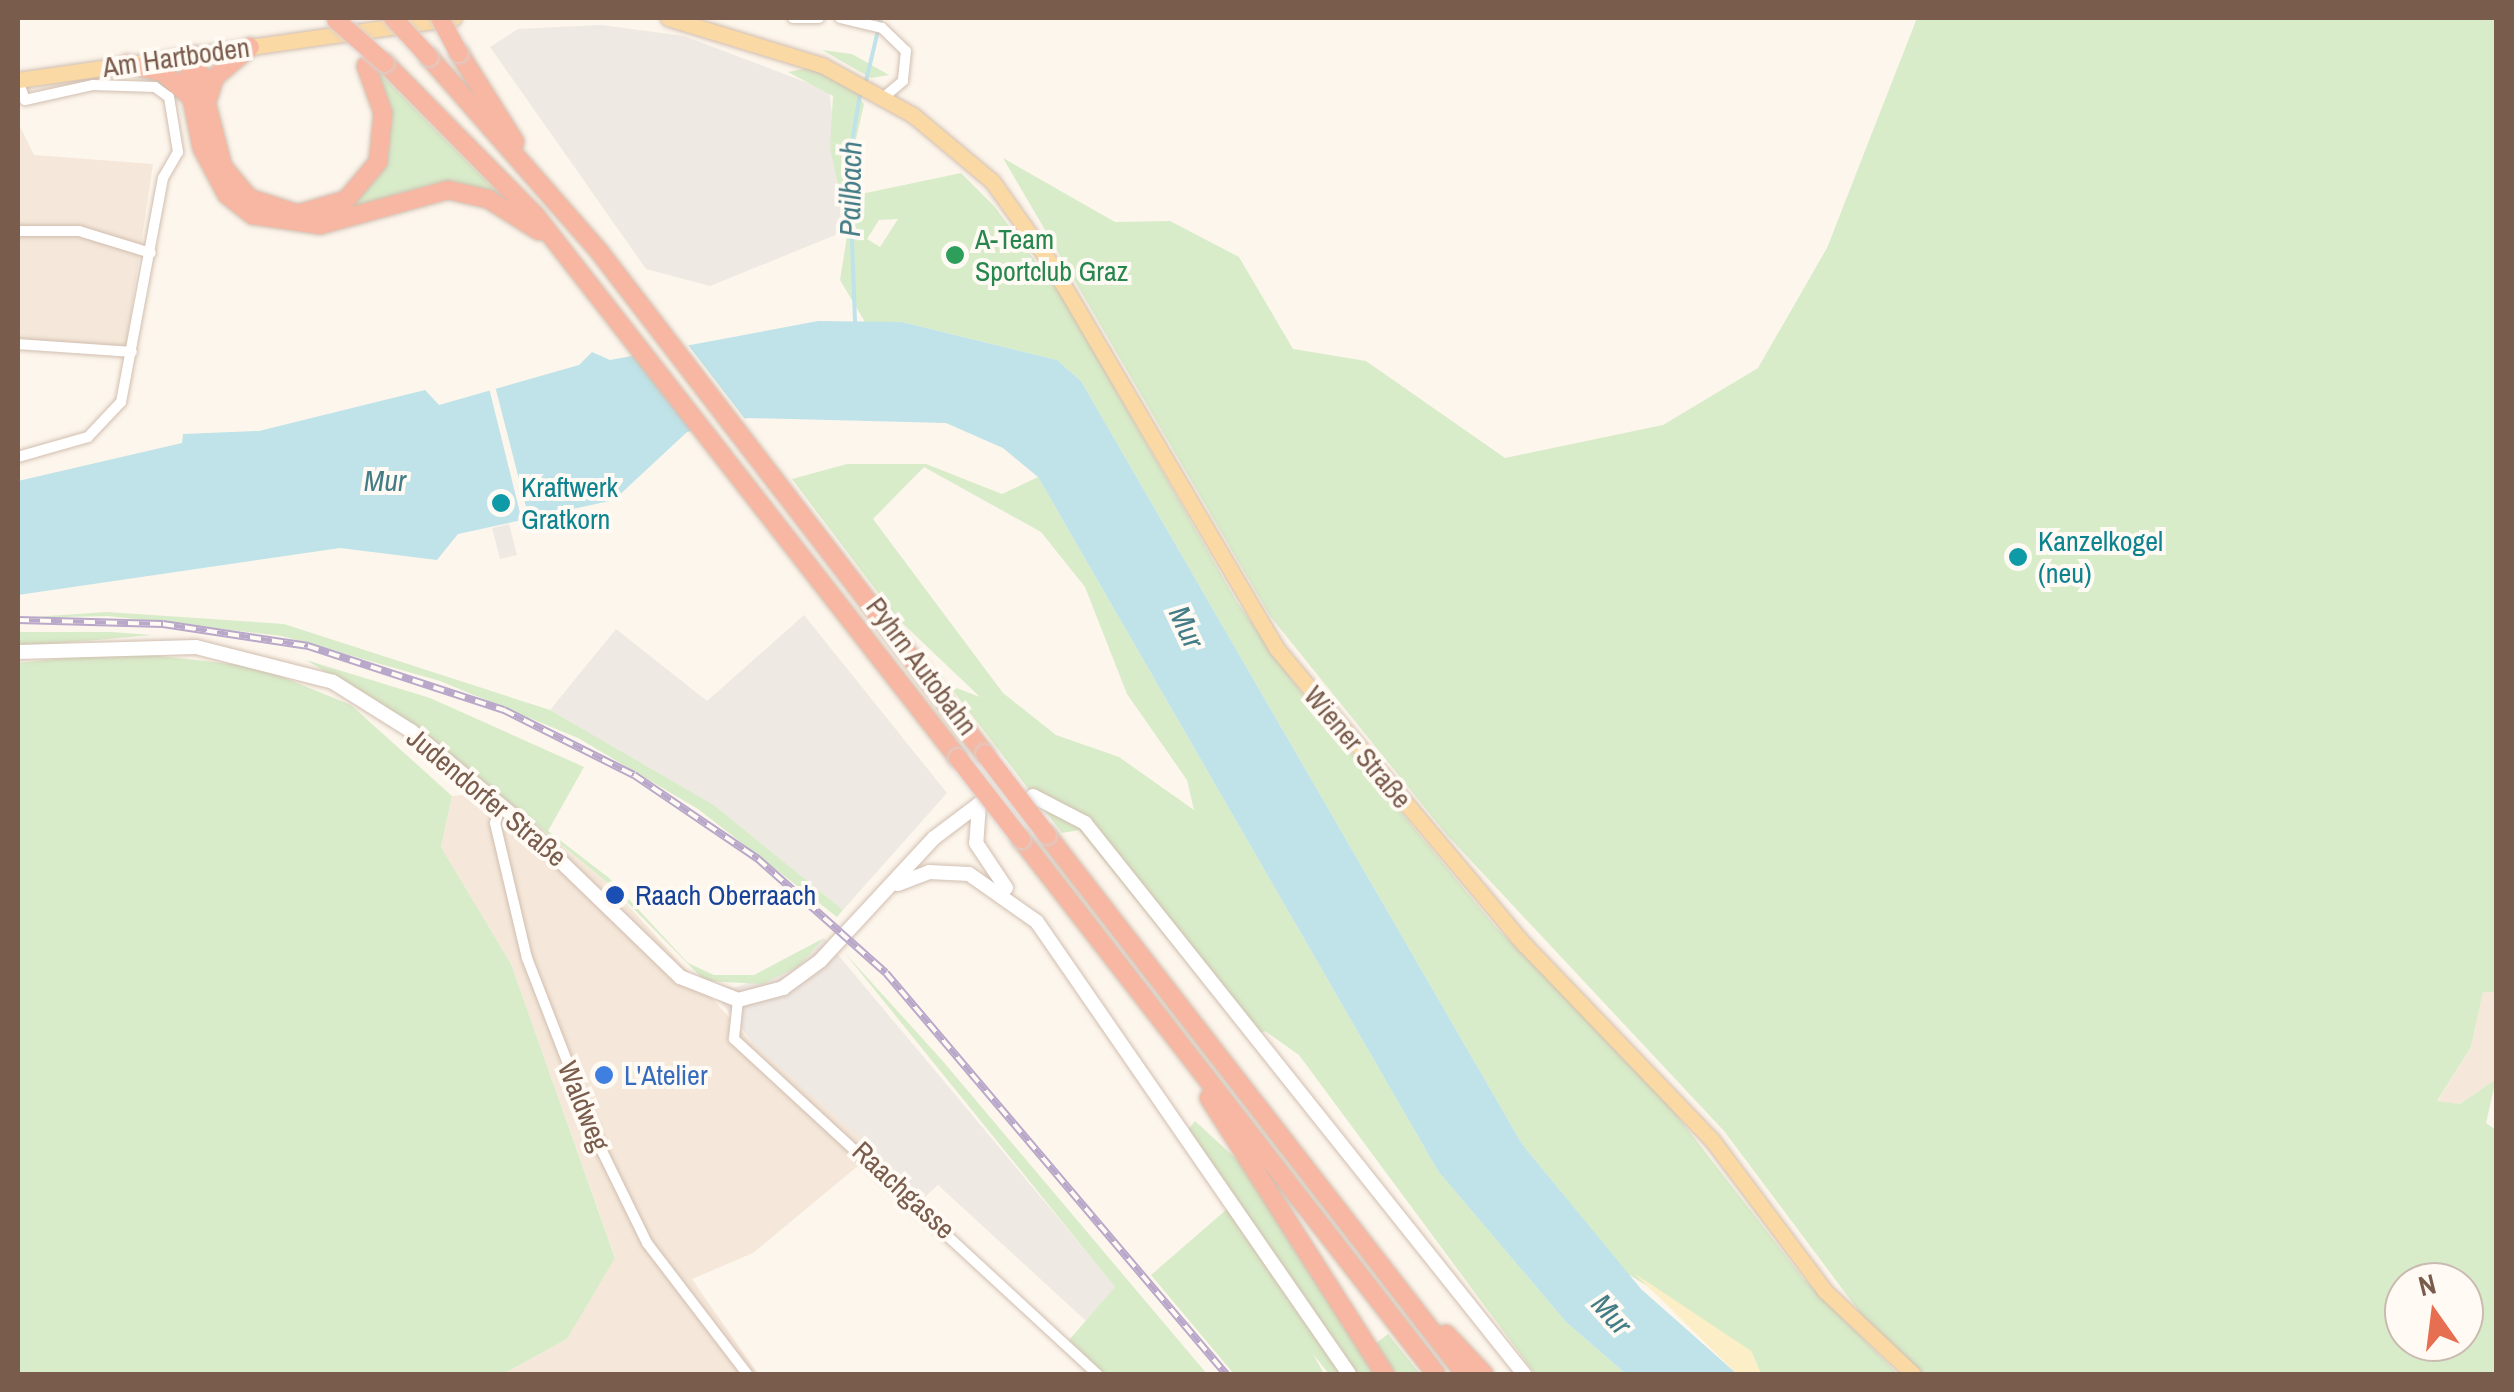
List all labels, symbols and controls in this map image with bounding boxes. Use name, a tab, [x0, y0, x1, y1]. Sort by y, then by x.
street label: Am Hartboden	[100, 30, 252, 84]
water label: Pailbach	[831, 141, 869, 237]
place label: A-Team Sportclub Graz	[975, 222, 1128, 288]
marker: A-Team Sportclub Graz	[944, 244, 966, 266]
water label: Mur	[364, 462, 406, 498]
place label: Kraftwerk Gratkorn	[521, 470, 618, 536]
marker: Kraftwerk Gratkorn	[490, 492, 512, 514]
place label: Kanzelkogel (neu)	[2038, 524, 2163, 590]
marker: Kanzelkogel (neu)	[2007, 546, 2029, 568]
street label: Pyhrn Autobahn	[859, 590, 985, 742]
water label: Mur	[1162, 600, 1212, 654]
street label: Wiener Straße	[1297, 679, 1419, 815]
street label: Judendorfer Straße	[400, 721, 574, 873]
place label: Raach Oberraach	[635, 878, 816, 912]
marker: Raach Oberraach	[604, 884, 626, 906]
street label: Waldweg	[551, 1056, 617, 1156]
place label: L'Atelier	[624, 1058, 708, 1092]
marker: L'Atelier	[593, 1064, 615, 1086]
street label: Raachgasse	[846, 1134, 962, 1246]
north arrow	[2384, 1262, 2484, 1362]
text: N	[2415, 1264, 2440, 1305]
water label: Mur	[1584, 1286, 1640, 1342]

